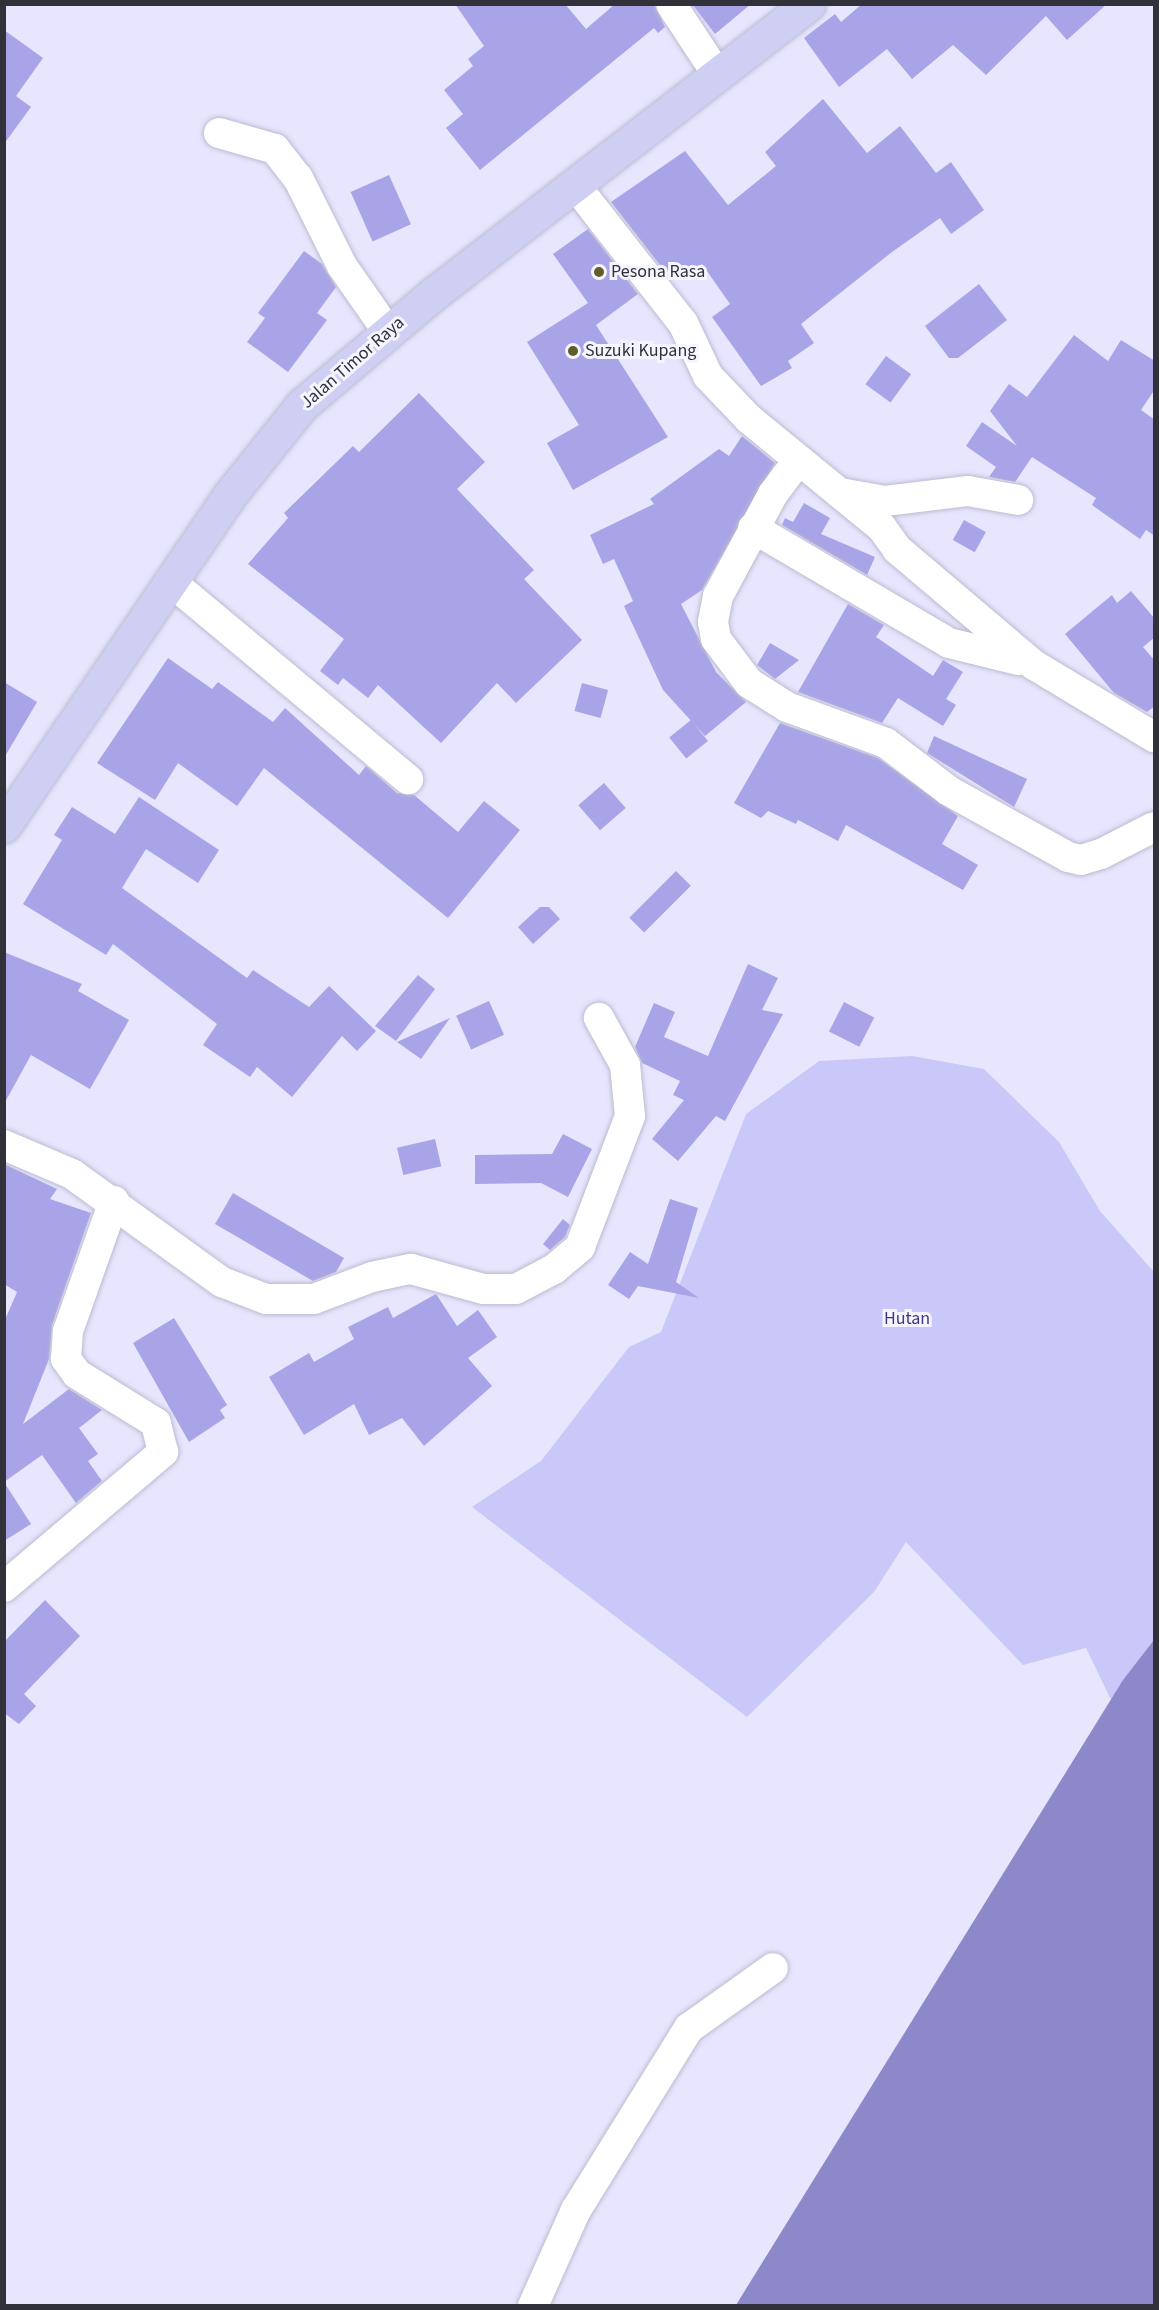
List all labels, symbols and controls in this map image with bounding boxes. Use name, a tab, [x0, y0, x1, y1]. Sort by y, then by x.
place label: Pesona Rasa	[611, 261, 705, 283]
marker: Pesona Rasa	[592, 265, 606, 279]
street label: Jalan Timor Raya	[297, 312, 409, 414]
place label: Suzuki Kupang	[585, 340, 696, 362]
marker: Suzuki Kupang	[566, 344, 580, 358]
park label: Hutan	[884, 1308, 930, 1330]

